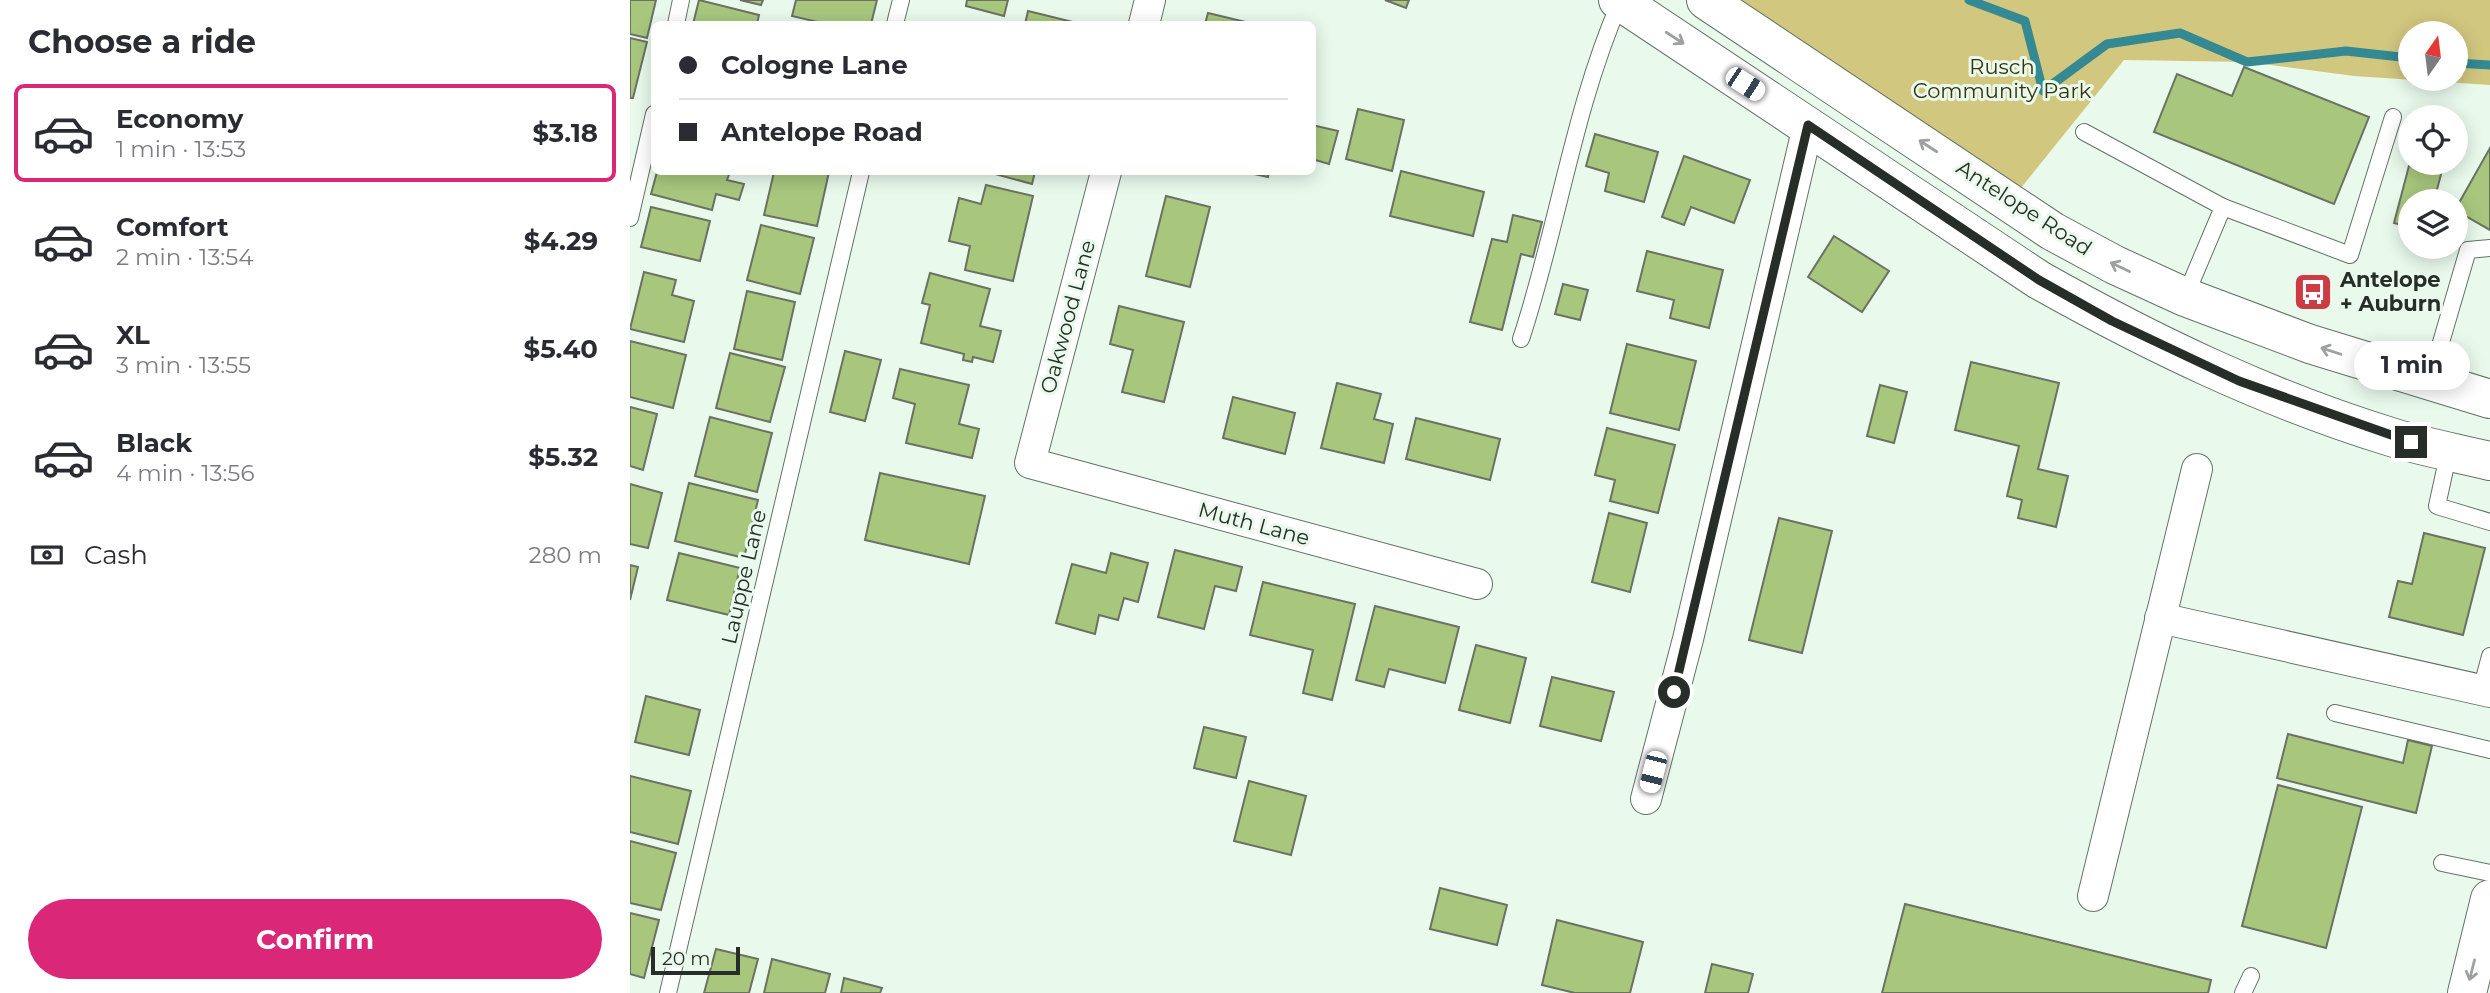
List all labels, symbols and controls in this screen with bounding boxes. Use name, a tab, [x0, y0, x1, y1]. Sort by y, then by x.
north arrow	[2398, 21, 2468, 91]
map controls	[2398, 21, 2468, 259]
text: Choose a ride	[28, 22, 256, 61]
one-way arrow	[1664, 31, 1684, 45]
text: Cologne Lane	[721, 49, 908, 81]
park label: Rusch Community Park	[1913, 54, 2092, 103]
car	[1722, 64, 1769, 104]
icon: car	[32, 102, 95, 165]
text: Economy	[116, 103, 243, 135]
button: locate	[2398, 105, 2468, 175]
text: Antelope Road	[721, 116, 923, 148]
text: $3.18	[532, 117, 598, 149]
text: 1 min · 13:53	[116, 135, 246, 163]
one-way arrow	[1918, 138, 1938, 152]
street label: Antelope Road	[1952, 155, 2097, 261]
button: layers	[2398, 189, 2468, 259]
icon: car	[32, 210, 95, 273]
text: Comfort	[116, 211, 228, 243]
text: $4.29	[524, 225, 598, 257]
street label: Oakwood Lane	[1035, 237, 1100, 396]
text: 2 min · 13:54	[116, 243, 253, 271]
one-way arrow	[2110, 259, 2131, 273]
place label: Antelope + Auburn	[2339, 267, 2441, 316]
bus stop icon: Antelope + Auburn	[2292, 271, 2334, 313]
icon: car	[32, 318, 95, 381]
text: XL	[116, 319, 150, 351]
text: $5.40	[524, 333, 598, 365]
callout: 1 min	[2353, 340, 2469, 390]
one-way arrow	[2320, 344, 2342, 357]
text: 3 min · 13:55	[116, 351, 251, 379]
text: 1 min	[2381, 351, 2443, 379]
icon: car	[32, 426, 95, 489]
route end	[2395, 426, 2427, 458]
text: Black	[116, 427, 192, 459]
text: $5.32	[528, 441, 598, 473]
text: 4 min · 13:56	[116, 459, 254, 487]
street label: Muth Lane	[1196, 497, 1312, 550]
street label: Lauppe Lane	[716, 507, 771, 647]
icon: cash	[28, 536, 66, 574]
text: Cash	[84, 539, 148, 571]
text: 280 m	[529, 541, 602, 569]
route start	[1658, 676, 1690, 708]
car	[1638, 749, 1669, 795]
button: Confirm	[28, 899, 602, 979]
scale bar	[651, 944, 740, 976]
text: 20 m	[662, 947, 710, 970]
one-way arrow	[2465, 958, 2478, 981]

